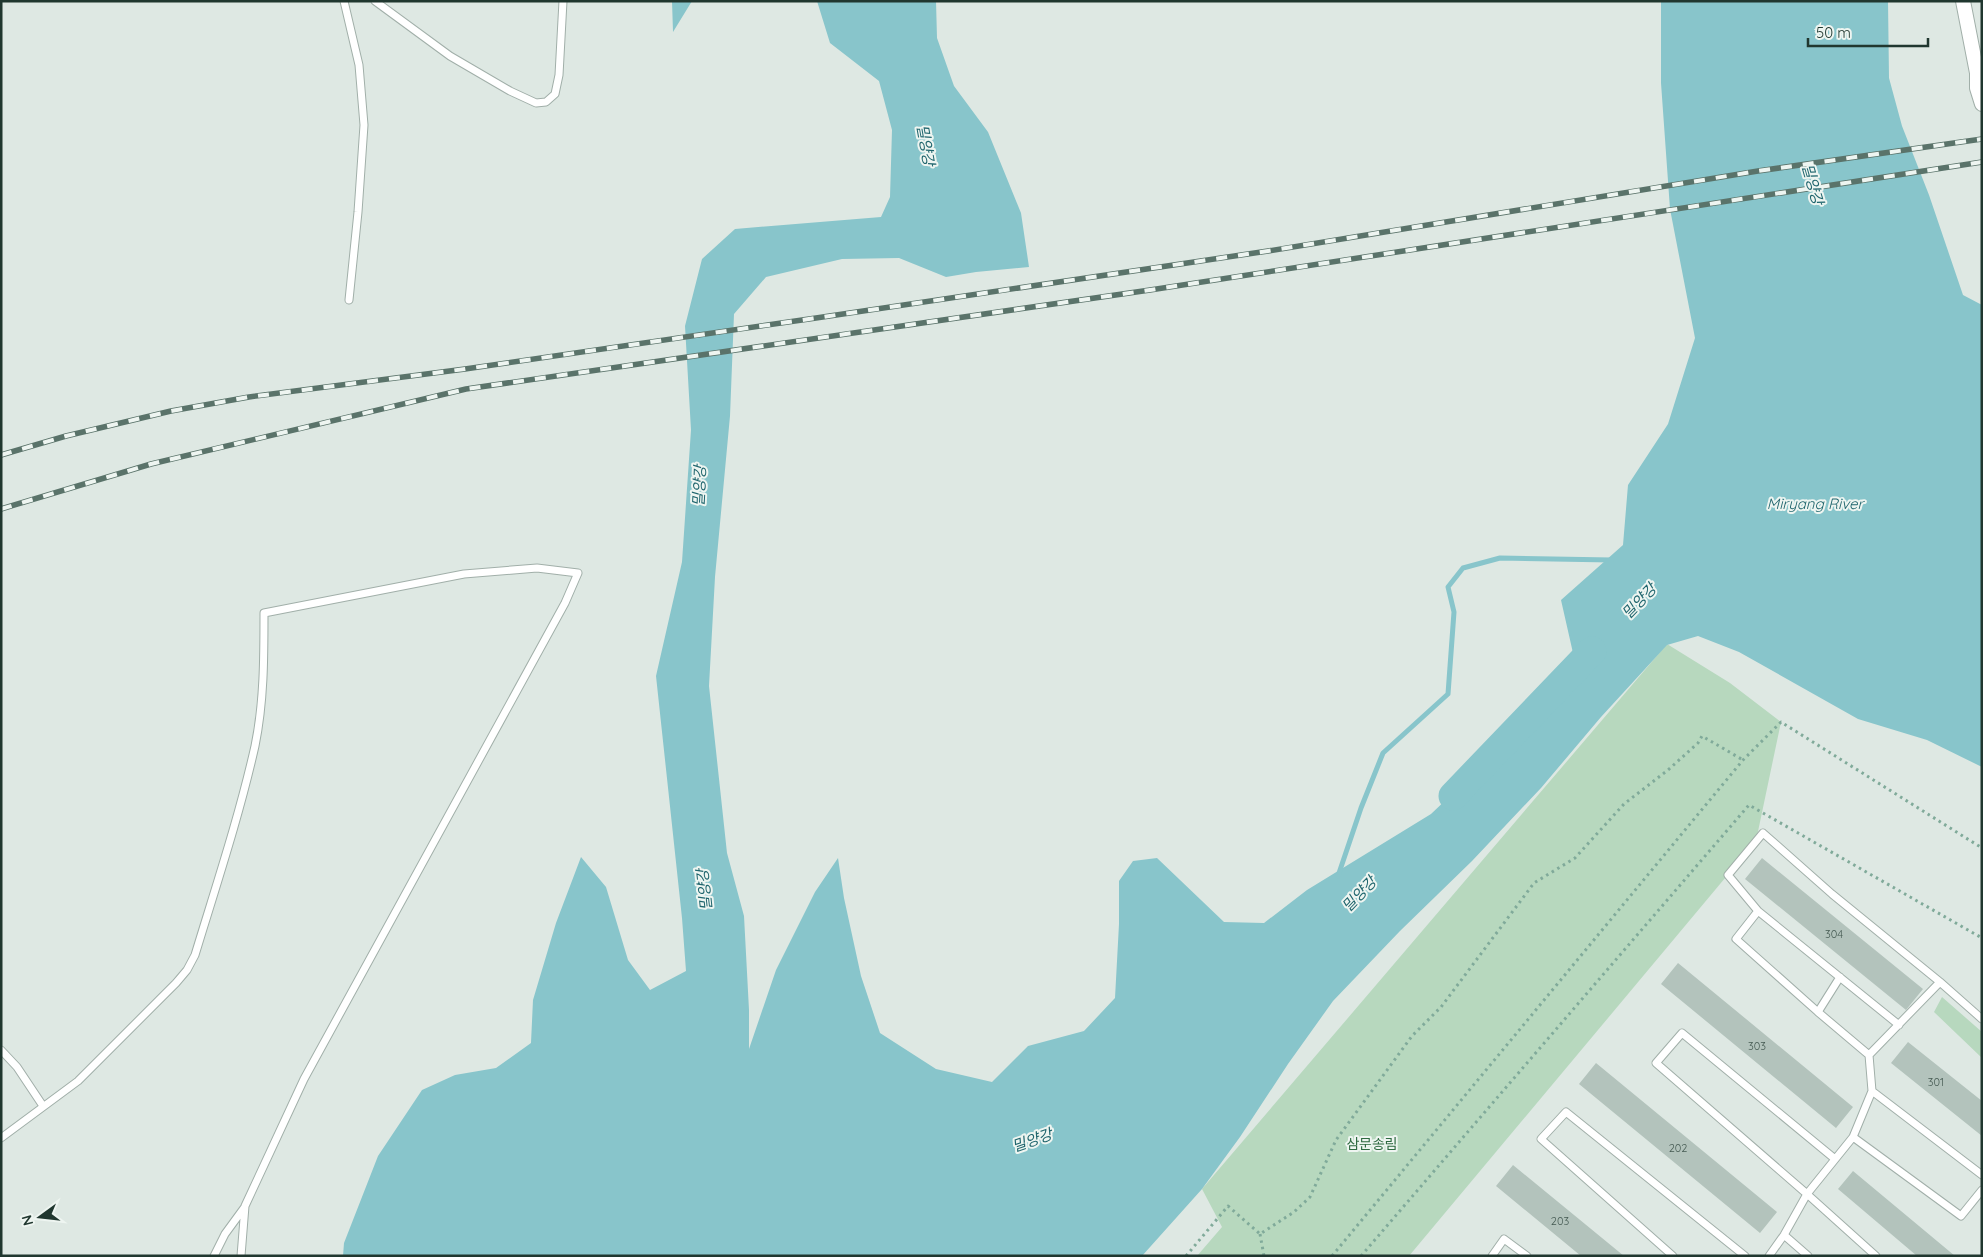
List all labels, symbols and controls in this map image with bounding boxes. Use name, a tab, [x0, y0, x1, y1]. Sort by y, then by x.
scale bar	[1808, 15, 1928, 47]
text: 50 m	[1816, 23, 1851, 42]
water label: 밀양강	[913, 123, 939, 169]
water label: 밀양강	[1798, 161, 1828, 209]
water label: 밀양강	[688, 463, 710, 507]
water label: Miryang River	[1767, 494, 1865, 513]
water label: 밀양강	[1618, 578, 1662, 622]
water label: 밀양강	[692, 866, 716, 912]
water label: 밀양강	[1338, 871, 1382, 915]
house number: 304	[1825, 927, 1843, 941]
house number: 303	[1748, 1039, 1766, 1053]
house number: 301	[1928, 1075, 1944, 1089]
water label: 밀양강	[1009, 1124, 1057, 1156]
park label: 삼문송림	[1346, 1135, 1398, 1153]
house number: 202	[1669, 1141, 1687, 1155]
north arrow	[15, 1192, 65, 1242]
text: N	[17, 1213, 37, 1228]
house number: 203	[1551, 1214, 1569, 1228]

